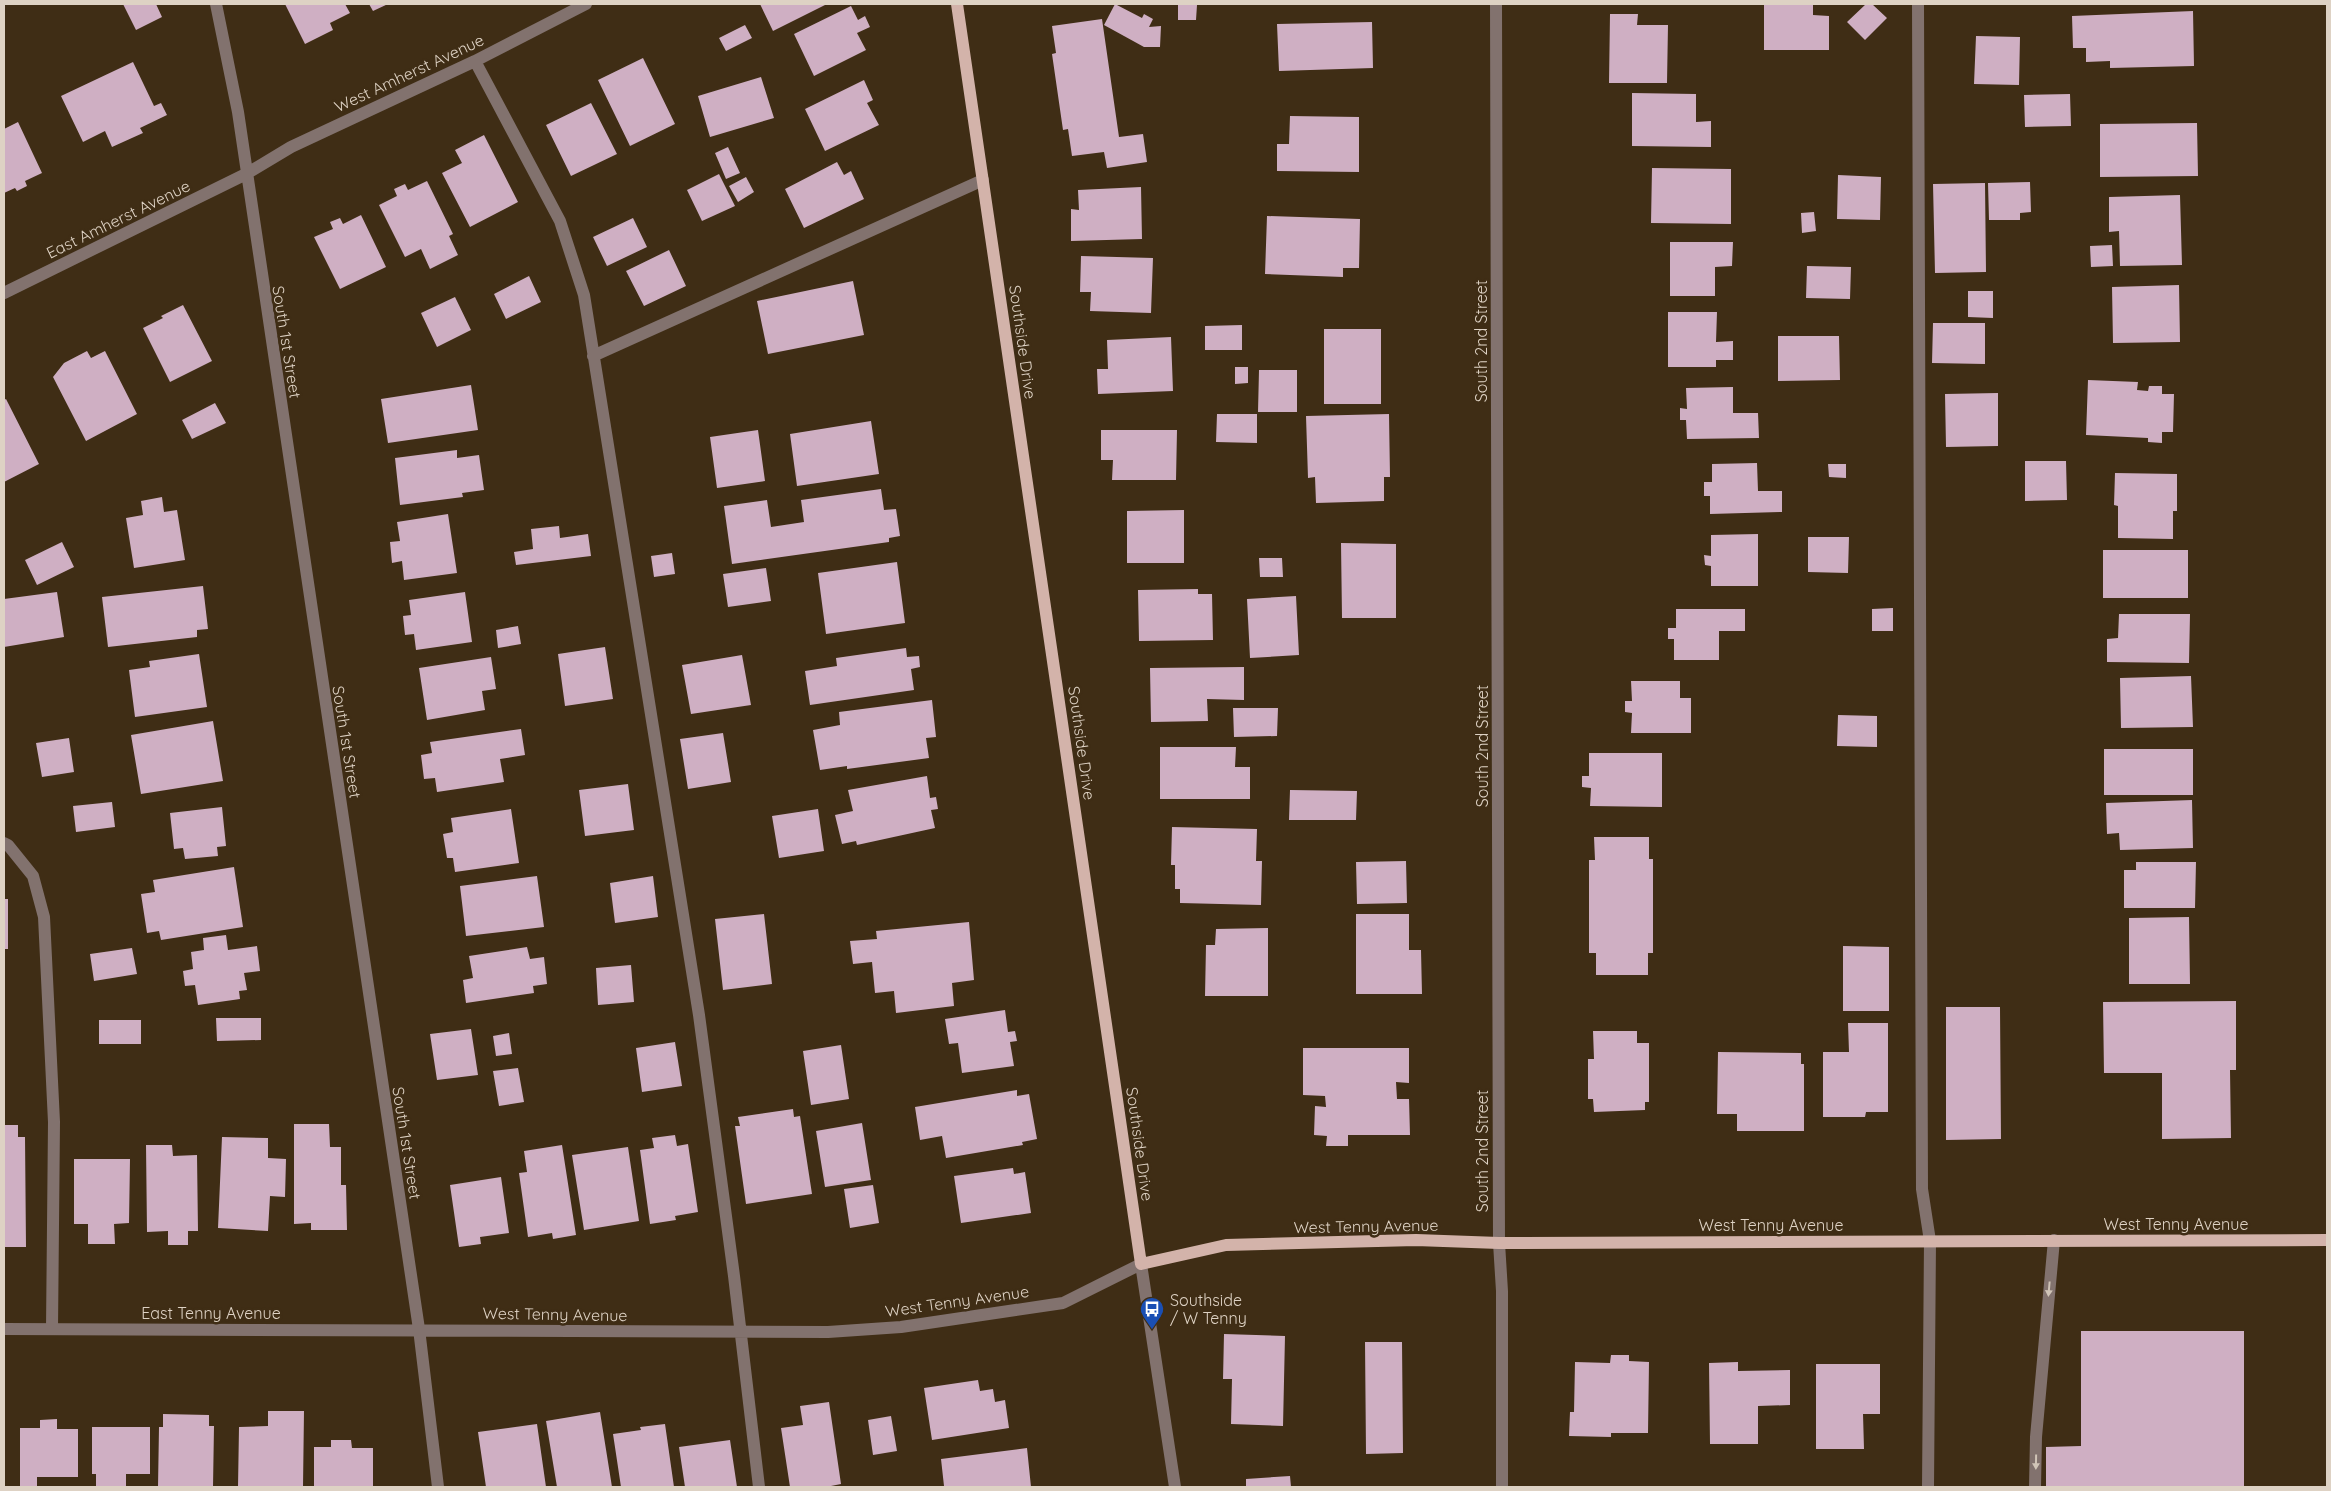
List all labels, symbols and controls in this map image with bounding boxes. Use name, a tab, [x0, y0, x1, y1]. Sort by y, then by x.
street label: West Amherst Avenue	[331, 30, 487, 116]
street label: East Amherst Avenue	[43, 176, 193, 262]
street label: South 2nd Street	[1471, 280, 1491, 402]
street label: South 1st Street	[268, 284, 306, 400]
street label: Southside Drive	[1005, 284, 1041, 400]
street label: South 1st Street	[328, 684, 366, 800]
street label: Southside Drive	[1064, 685, 1100, 801]
street label: South 2nd Street	[1472, 685, 1492, 807]
street label: South 1st Street	[388, 1085, 426, 1201]
street label: Southside Drive	[1122, 1086, 1158, 1202]
street label: South 2nd Street	[1472, 1090, 1492, 1212]
street label: West Tenny Avenue	[2104, 1214, 2248, 1234]
street label: West Tenny Avenue	[1293, 1215, 1439, 1237]
street label: West Tenny Avenue	[1699, 1215, 1843, 1235]
street label: West Tenny Avenue	[884, 1281, 1030, 1321]
one-way arrow	[2045, 1281, 2053, 1297]
place label: Southside / W Tenny	[1170, 1290, 1247, 1328]
bus stop icon: Southside / W Tenny	[1139, 1296, 1165, 1330]
street label: East Tenny Avenue	[141, 1303, 281, 1323]
street label: West Tenny Avenue	[482, 1303, 628, 1325]
one-way arrow	[2031, 1455, 2039, 1471]

